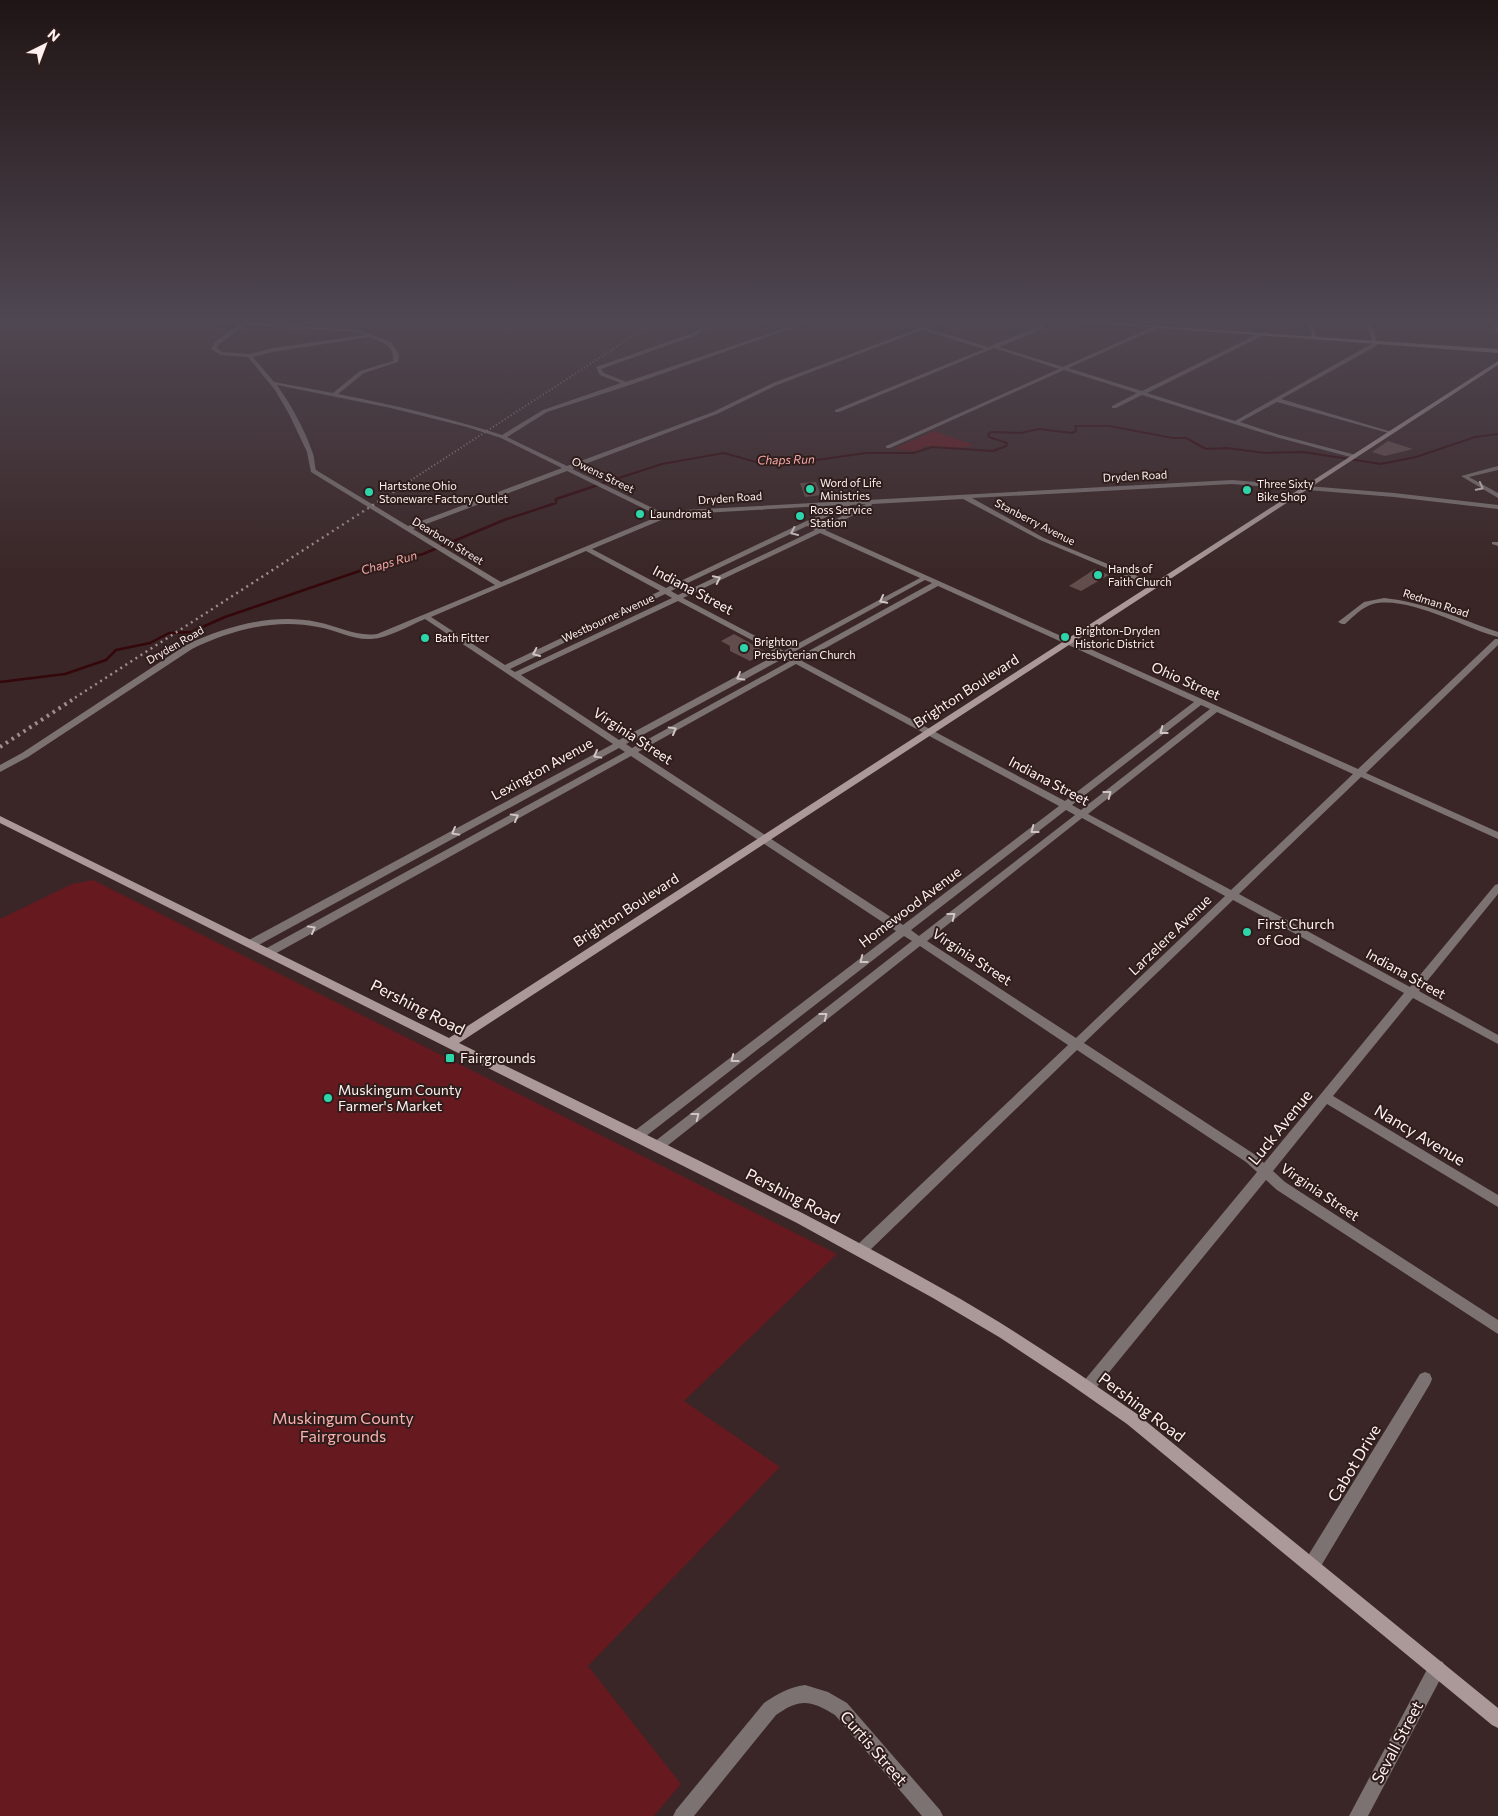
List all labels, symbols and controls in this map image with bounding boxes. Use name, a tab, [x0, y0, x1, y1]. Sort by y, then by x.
north arrow	[20, 20, 70, 70]
text: N	[44, 25, 64, 45]
water label: Chaps Run	[757, 451, 815, 467]
street label: Owens Street	[570, 454, 637, 495]
street label: Dryden Road	[1103, 467, 1167, 484]
place label: Word of Life Ministries	[820, 476, 882, 502]
place label: Three Sixty Bike Shop	[1257, 477, 1314, 503]
place label: Hartstone Ohio Stoneware Factory Outlet	[379, 479, 509, 505]
one-way arrow	[1475, 481, 1484, 491]
marker: Word of Life Ministries	[804, 483, 816, 495]
marker: Three Sixty Bike Shop	[1241, 484, 1253, 496]
marker: Hartstone Ohio Stoneware Factory Outlet	[363, 486, 375, 498]
street label: Dryden Road	[697, 489, 762, 506]
street label: Stanberry Avenue	[993, 496, 1078, 548]
place label: Ross Service Station	[810, 503, 872, 529]
place label: Laundromat	[650, 507, 712, 520]
marker: Laundromat	[634, 508, 646, 520]
marker: Ross Service Station	[794, 510, 806, 522]
street label: Dearborn Street	[410, 514, 487, 567]
one-way arrow	[790, 525, 799, 536]
water label: Chaps Run	[359, 547, 418, 577]
street label: Indiana Street	[650, 561, 737, 618]
place label: Hands of Faith Church	[1108, 562, 1172, 588]
marker: Hands of Faith Church	[1092, 569, 1104, 581]
one-way arrow	[712, 575, 721, 585]
street label: Redman Road	[1402, 586, 1471, 619]
street label: Westbourne Avenue	[560, 590, 656, 645]
one-way arrow	[879, 594, 888, 604]
street label: Dryden Road	[144, 623, 206, 666]
place label: Brighton-Dryden Historic District	[1075, 624, 1160, 650]
place label: Bath Fitter	[435, 631, 490, 644]
marker: Brighton-Dryden Historic District	[1059, 631, 1071, 643]
marker: Bath Fitter	[419, 632, 431, 644]
place label: Brighton Presbyterian Church	[754, 635, 856, 661]
marker: Brighton Presbyterian Church	[738, 642, 750, 654]
one-way arrow	[533, 647, 542, 657]
street label: Brighton Boulevard	[910, 650, 1022, 731]
street label: Ohio Street	[1149, 658, 1224, 703]
one-way arrow	[736, 671, 745, 681]
street label: Virginia Street	[590, 704, 676, 768]
one-way arrow	[1159, 725, 1168, 734]
one-way arrow	[668, 726, 677, 736]
street label: Lexington Avenue	[488, 734, 595, 803]
one-way arrow	[594, 749, 603, 759]
street label: Indiana Street	[1006, 752, 1093, 809]
one-way arrow	[1102, 790, 1111, 799]
one-way arrow	[510, 813, 519, 823]
one-way arrow	[1030, 824, 1039, 833]
one-way arrow	[451, 826, 460, 836]
street label: Homewood Avenue	[855, 863, 964, 951]
street label: Brighton Boulevard	[570, 869, 682, 950]
street label: Larzelere Avenue	[1125, 891, 1215, 978]
one-way arrow	[946, 913, 955, 921]
place label: First Church of God	[1257, 915, 1334, 948]
one-way arrow	[306, 925, 315, 935]
street label: Virginia Street	[929, 925, 1015, 989]
marker: First Church of God	[1241, 926, 1253, 938]
street label: Indiana Street	[1363, 945, 1449, 1003]
one-way arrow	[859, 954, 869, 963]
street label: Pershing Road	[368, 975, 468, 1038]
one-way arrow	[818, 1013, 827, 1021]
place label: Fairgrounds	[460, 1049, 536, 1066]
marker: Fairgrounds	[444, 1052, 456, 1064]
one-way arrow	[731, 1054, 740, 1062]
place label: Muskingum County Farmer's Market	[338, 1081, 462, 1114]
street label: Luck Avenue	[1244, 1085, 1316, 1168]
marker: Muskingum County Farmer's Market	[322, 1092, 334, 1104]
street label: Nancy Avenue	[1372, 1100, 1469, 1169]
one-way arrow	[690, 1113, 700, 1122]
street label: Virginia Street	[1278, 1159, 1363, 1224]
street label: Pershing Road	[743, 1164, 843, 1227]
street label: Pershing Road	[1095, 1368, 1189, 1445]
park label: Muskingum County Fairgrounds	[272, 1408, 414, 1445]
street label: Cabot Drive	[1323, 1421, 1384, 1505]
street label: Sevall Street	[1367, 1697, 1426, 1786]
street label: Curtis Street	[837, 1707, 912, 1789]

